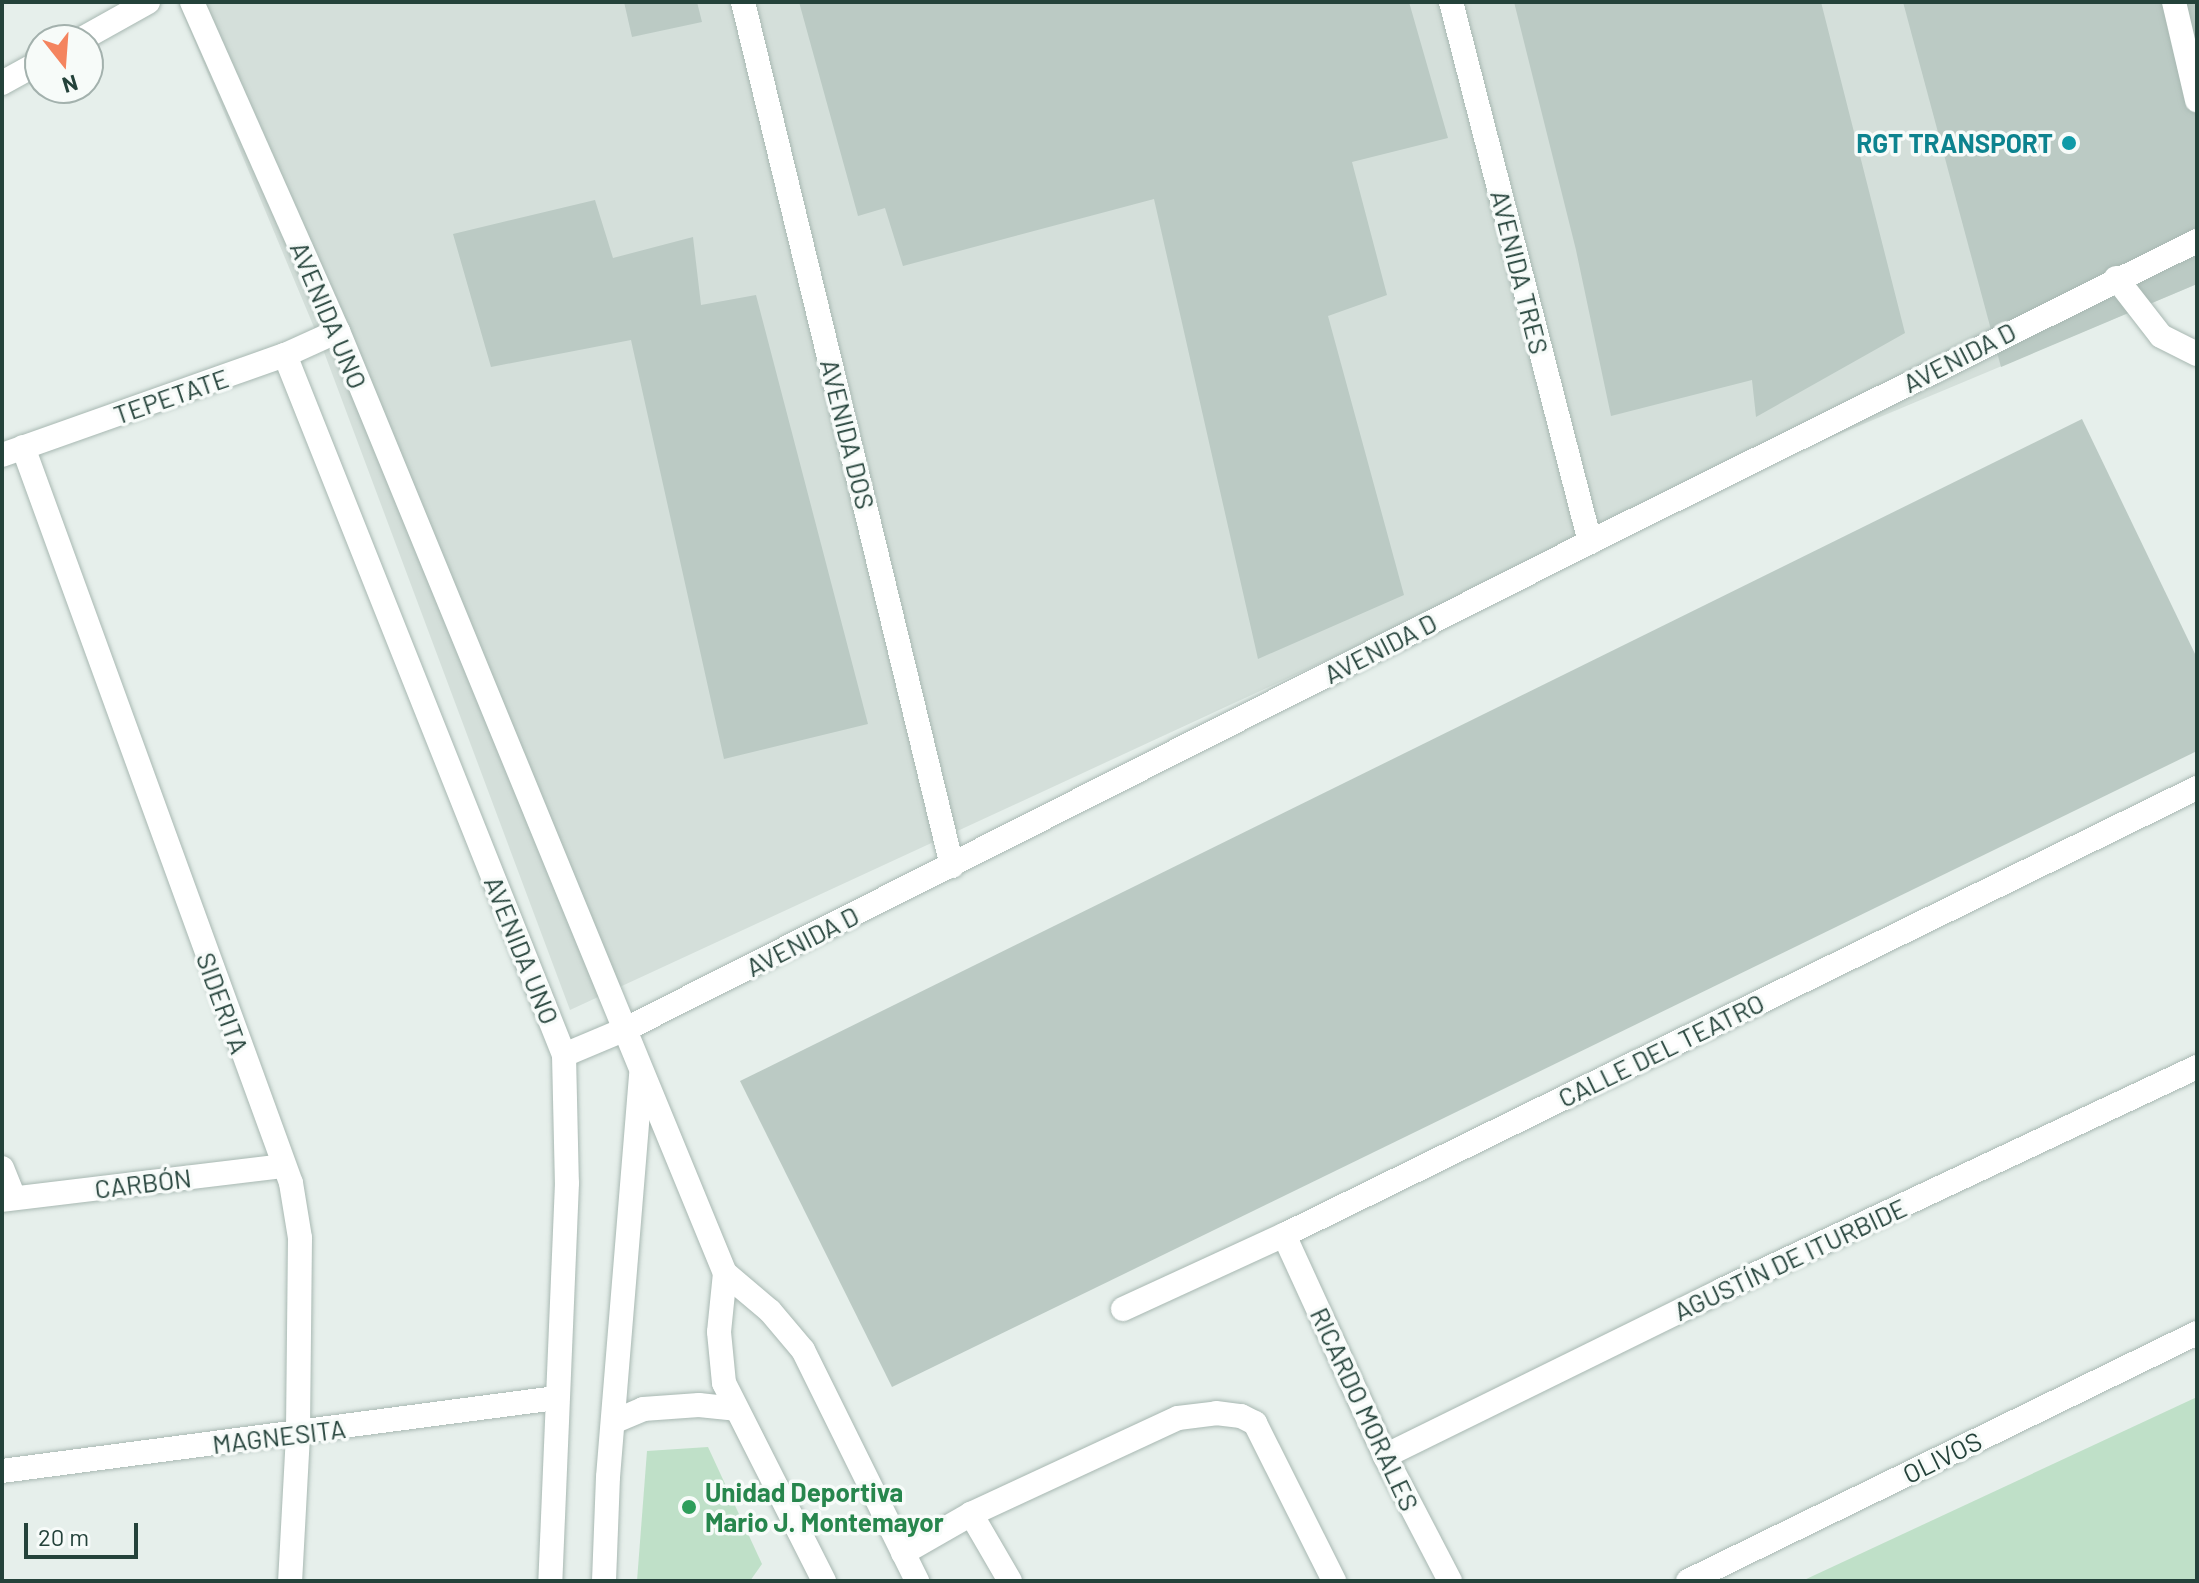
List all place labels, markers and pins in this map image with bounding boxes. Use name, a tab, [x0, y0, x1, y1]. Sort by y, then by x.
place label: RGT TRANSPORT	[1856, 127, 2053, 159]
marker: RGT TRANSPORT	[2060, 134, 2078, 152]
place label: Unidad Deportiva Mario J. Montemayor	[705, 1476, 944, 1538]
marker: Unidad Deportiva Mario J. Montemayor	[680, 1498, 698, 1516]

